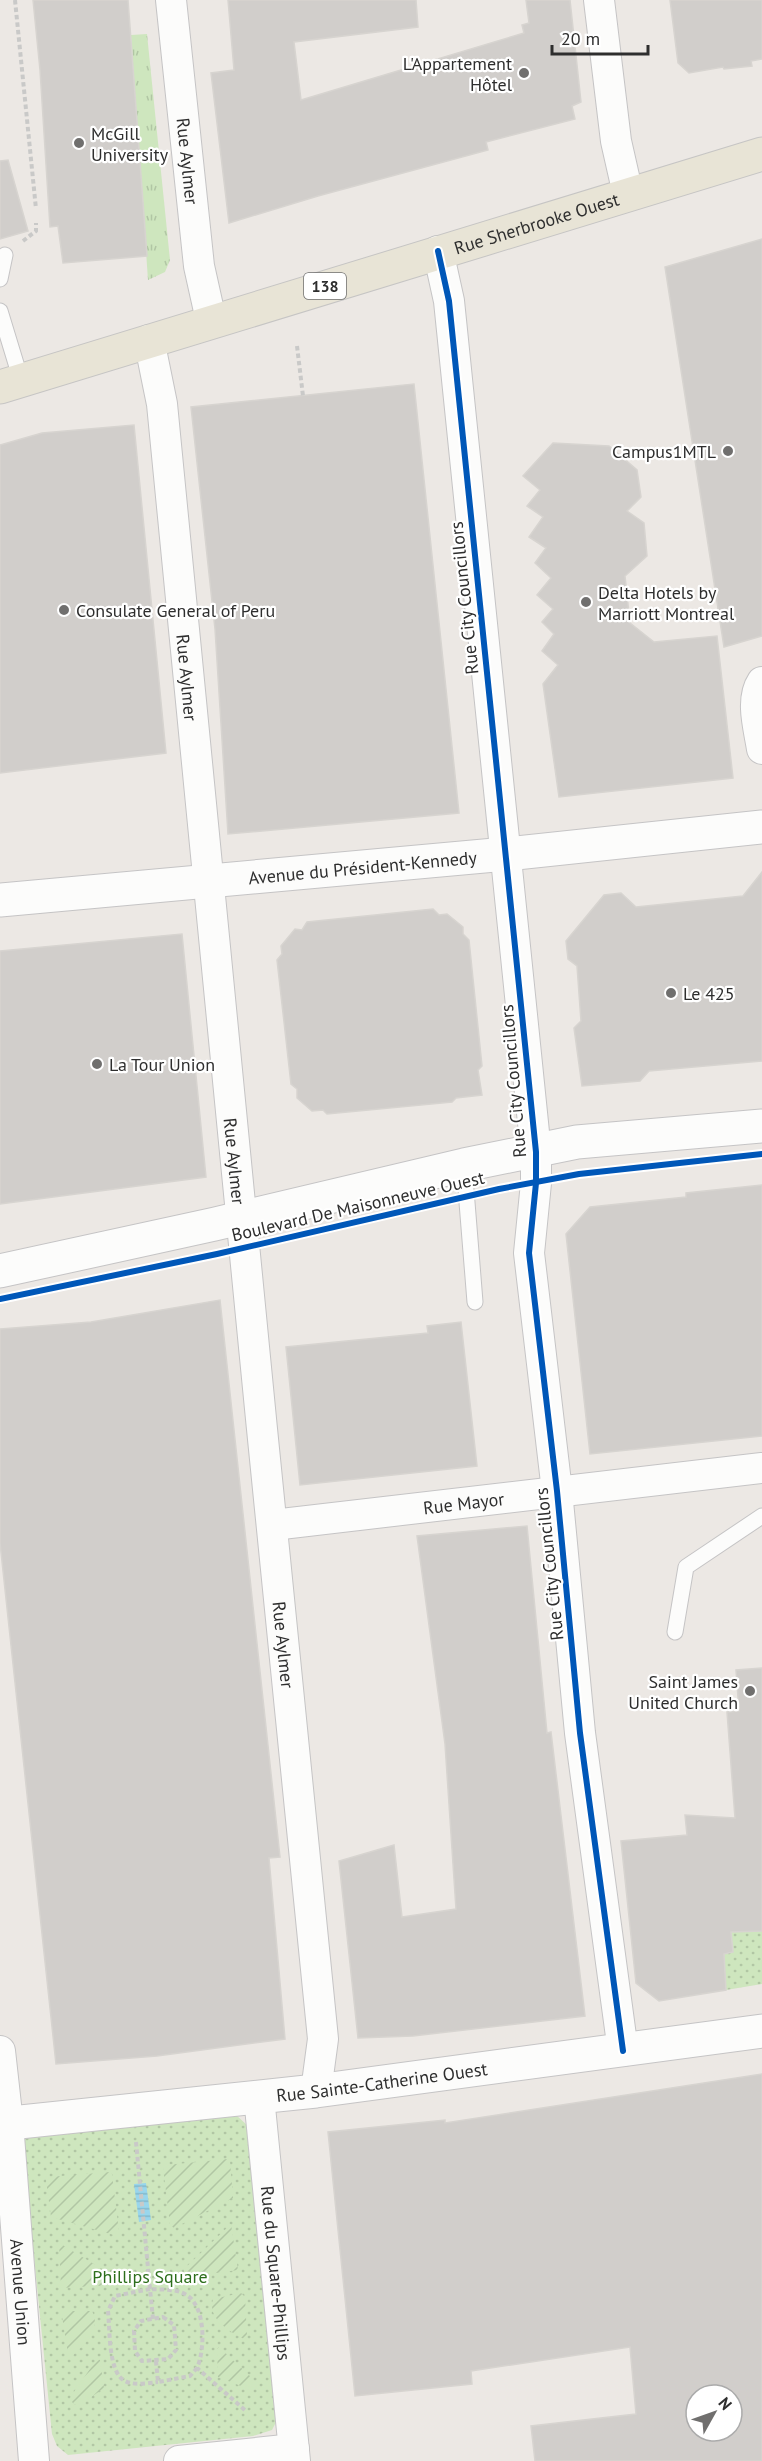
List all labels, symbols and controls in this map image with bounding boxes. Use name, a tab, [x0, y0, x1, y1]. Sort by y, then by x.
scale bar	[552, 18, 648, 56]
text: 20 m	[561, 27, 600, 50]
place label: L'Appartement Hôtel	[403, 52, 513, 96]
marker: L'Appartement Hôtel	[517, 66, 531, 80]
street label: Rue Aylmer	[172, 117, 204, 206]
place label: McGill University	[91, 122, 169, 166]
marker: McGill University	[72, 136, 86, 150]
street label: Rue Sherbrooke Ouest	[451, 187, 622, 259]
road number: 138	[304, 273, 346, 299]
place label: Campus1MTL	[612, 440, 716, 463]
marker: Campus1MTL	[721, 444, 735, 458]
street label: Rue City Councillors	[445, 520, 483, 676]
place label: Delta Hotels by Marriott Montreal	[598, 581, 735, 625]
marker: Delta Hotels by Marriott Montreal	[579, 595, 593, 609]
place label: Consulate General of Peru	[76, 599, 275, 622]
marker: Consulate General of Peru	[57, 603, 71, 617]
street label: Rue Aylmer	[172, 633, 203, 722]
street label: Avenue du Président-Kennedy	[247, 845, 478, 889]
place label: Le 425	[683, 982, 735, 1005]
marker: Le 425	[664, 986, 678, 1000]
street label: Rue City Councillors	[495, 1004, 531, 1158]
place label: La Tour Union	[109, 1053, 215, 1076]
marker: La Tour Union	[90, 1057, 104, 1071]
street label: Rue Aylmer	[219, 1117, 251, 1206]
street label: Boulevard De Maisonneuve Ouest	[229, 1166, 487, 1246]
street label: Rue City Councillors	[530, 1486, 568, 1642]
street label: Rue Mayor	[422, 1487, 505, 1519]
street label: Rue Aylmer	[268, 1600, 300, 1689]
place label: Saint James United Church	[628, 1670, 738, 1714]
marker: Saint James United Church	[743, 1684, 757, 1698]
street label: Rue Sainte-Catherine Ouest	[275, 2057, 489, 2107]
street label: Rue du Square-Phillips	[256, 2185, 297, 2362]
street label: Avenue Union	[5, 2238, 37, 2346]
park label: Phillips Square	[92, 2265, 208, 2288]
north arrow	[684, 2383, 744, 2443]
text: N	[714, 2393, 737, 2414]

